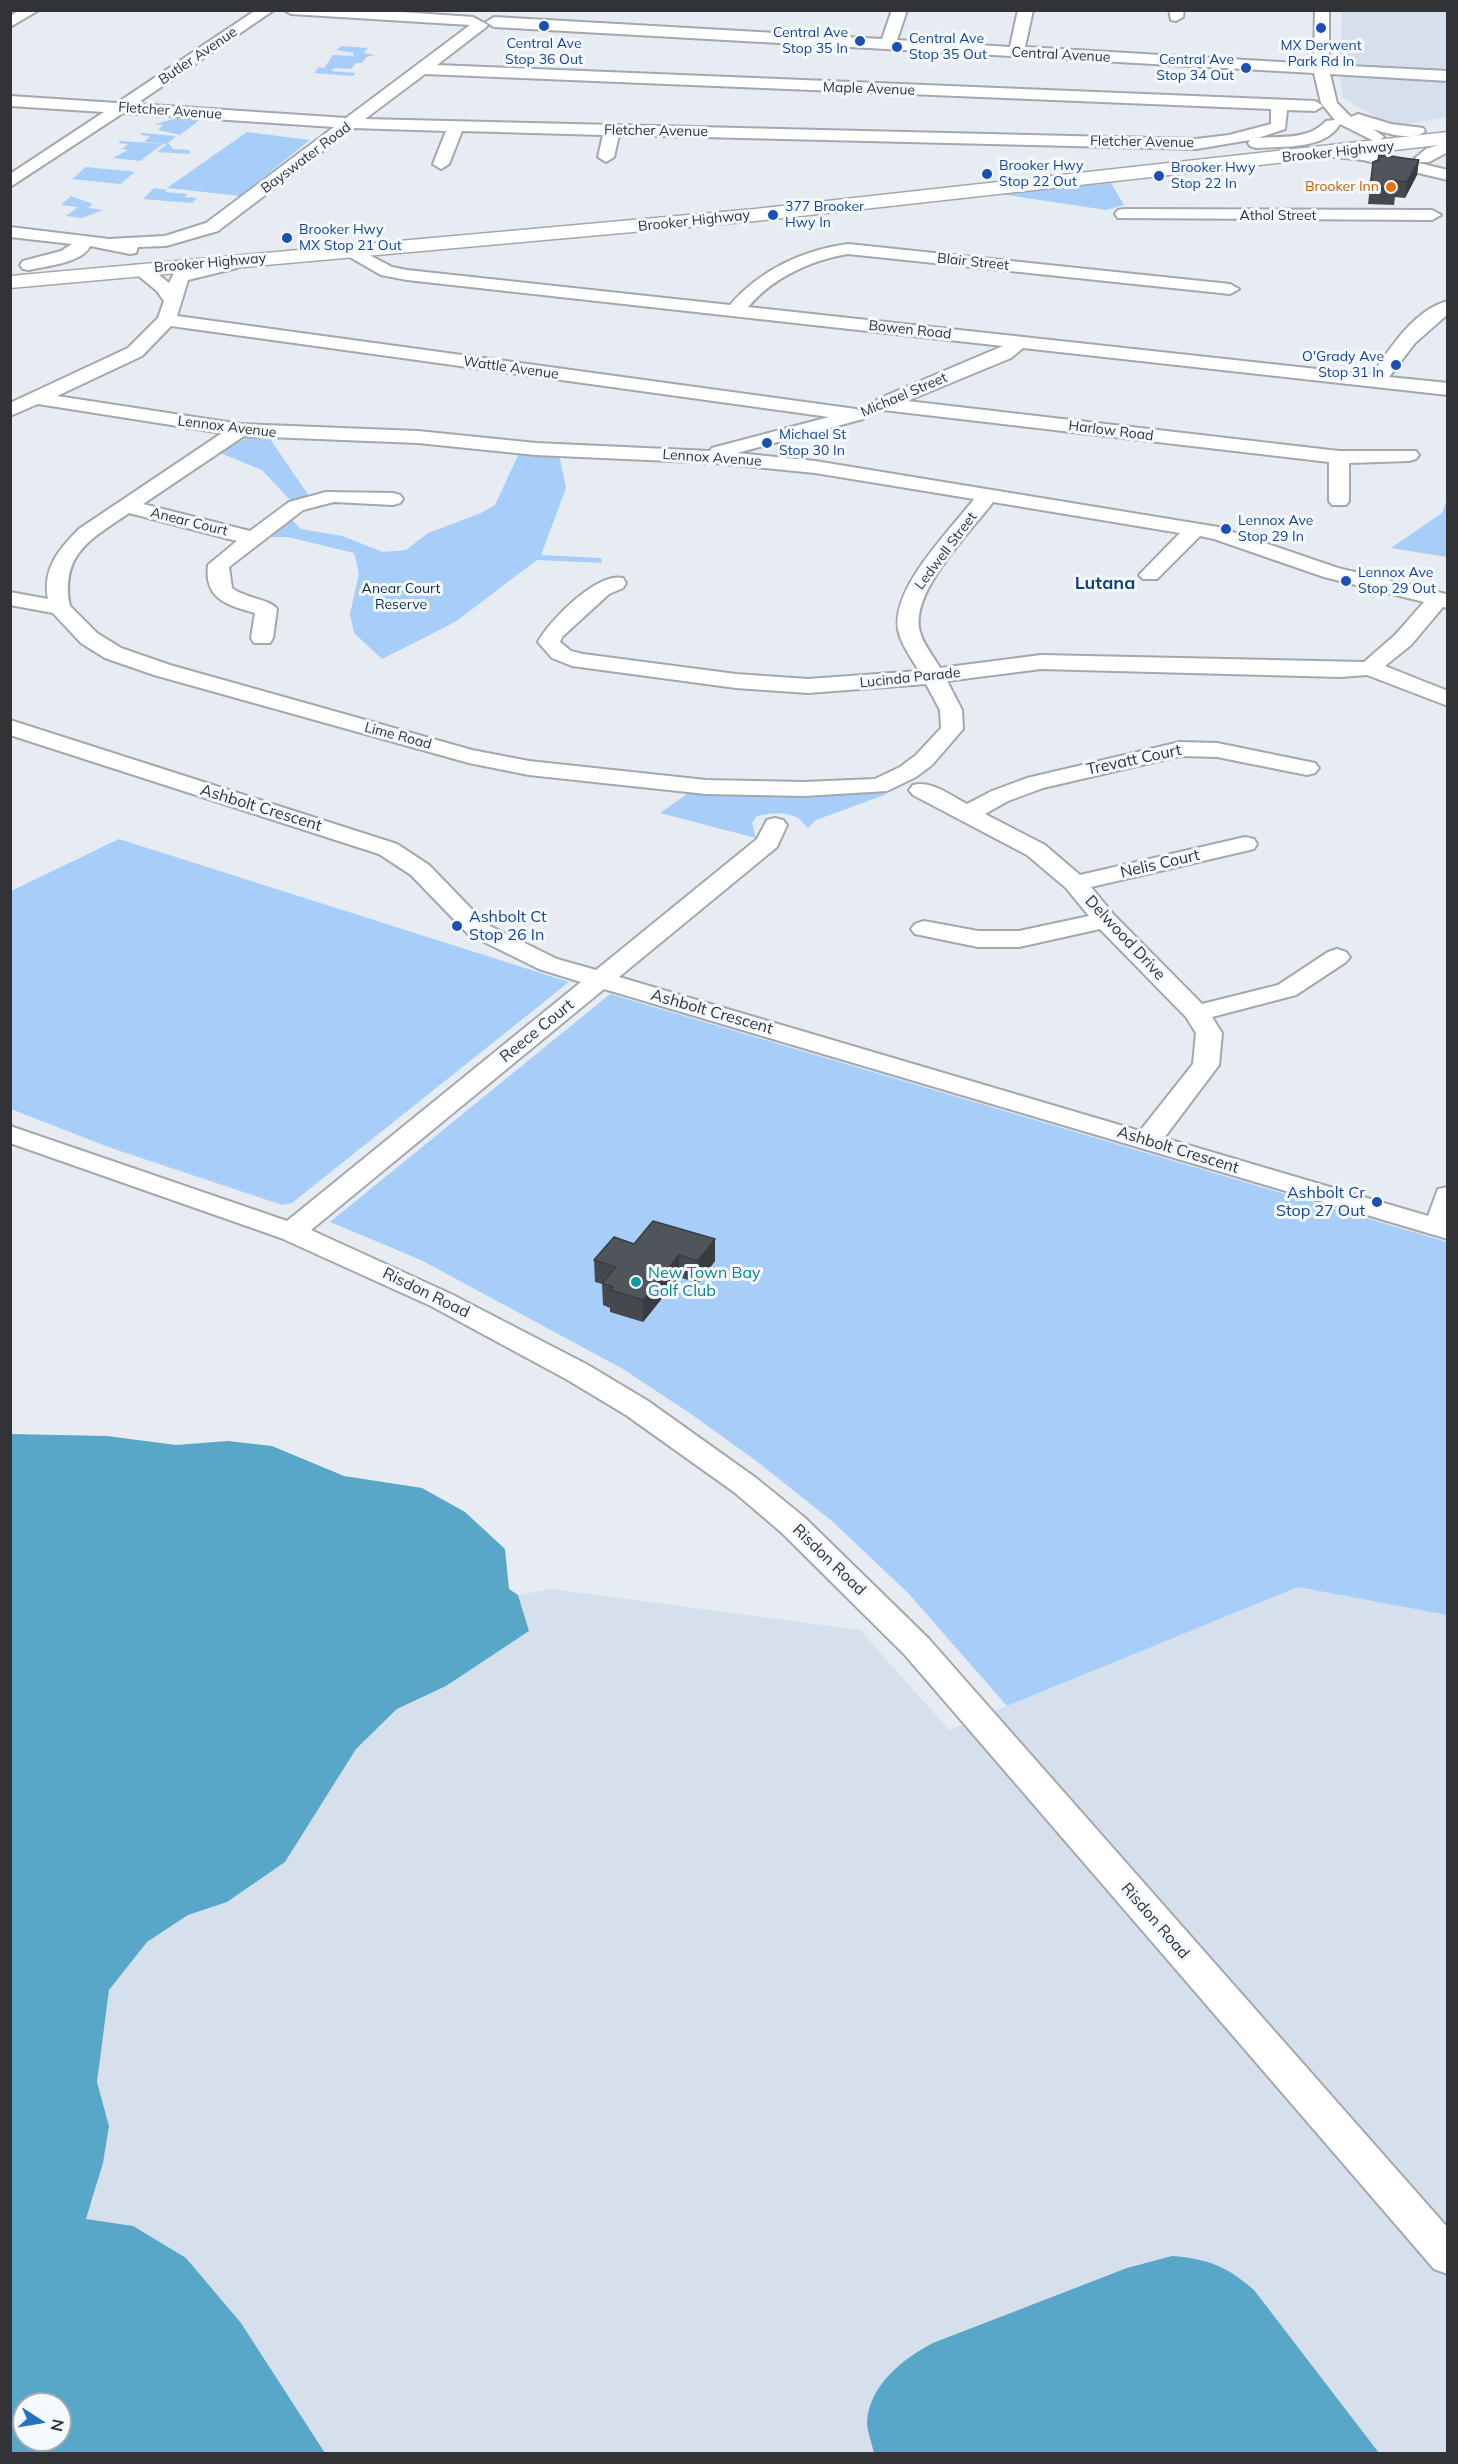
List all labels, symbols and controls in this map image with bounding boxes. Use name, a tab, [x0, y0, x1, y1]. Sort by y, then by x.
marker: Central Ave Stop 36 Out	[537, 19, 551, 33]
marker: MX Derwent Park Rd In	[1314, 21, 1328, 35]
street label: Butler Avenue	[156, 24, 240, 88]
place label: Central Ave Stop 35 In	[773, 25, 848, 57]
place label: Central Ave Stop 35 Out	[909, 31, 987, 63]
marker: Central Ave Stop 35 In	[853, 34, 867, 48]
place label: Central Ave Stop 36 Out	[505, 36, 583, 68]
place label: MX Derwent Park Rd In	[1280, 38, 1362, 70]
marker: Central Ave Stop 35 Out	[890, 40, 904, 54]
street label: Central Avenue	[1011, 44, 1111, 66]
place label: Central Ave Stop 34 Out	[1156, 52, 1234, 84]
marker: Central Ave Stop 34 Out	[1239, 61, 1253, 75]
street label: Maple Avenue	[823, 79, 915, 99]
street label: Fletcher Avenue	[118, 99, 222, 123]
street label: Bayswater Road	[258, 119, 354, 197]
street label: Fletcher Avenue	[604, 122, 708, 140]
street label: Fletcher Avenue	[1090, 133, 1194, 151]
street label: Brooker Highway	[1281, 138, 1395, 166]
place label: Brooker Hwy Stop 22 Out	[999, 158, 1083, 190]
place label: Brooker Hwy Stop 22 In	[1171, 160, 1255, 192]
marker: Brooker Hwy Stop 22 Out	[980, 167, 994, 181]
marker: Brooker Hwy Stop 22 In	[1152, 169, 1166, 183]
place label: Brooker Inn	[1305, 179, 1379, 195]
marker: Brooker Inn	[1384, 180, 1398, 194]
place label: 377 Brooker Hwy In	[785, 199, 864, 232]
street label: Brooker Highway	[637, 207, 751, 235]
marker: 377 Brooker Hwy In	[766, 208, 780, 222]
street label: Athol Street	[1240, 208, 1316, 224]
place label: Brooker Hwy MX Stop 21 Out	[299, 222, 402, 255]
marker: Brooker Hwy MX Stop 21 Out	[280, 231, 294, 245]
street label: Brooker Highway	[153, 250, 267, 276]
street label: Blair Street	[936, 250, 1010, 274]
street label: Bowen Road	[868, 317, 952, 343]
place label: O'Grady Ave Stop 31 In	[1302, 349, 1384, 382]
street label: Wattle Avenue	[462, 353, 560, 383]
marker: O'Grady Ave Stop 31 In	[1389, 358, 1403, 372]
street label: Michael Street	[858, 369, 950, 421]
street label: Lennox Avenue	[177, 413, 277, 441]
street label: Harlow Road	[1068, 417, 1154, 445]
place label: Michael St Stop 30 In	[779, 427, 846, 460]
marker: Michael St Stop 30 In	[760, 436, 774, 450]
street label: Lennox Avenue	[662, 446, 762, 470]
street label: Anear Court	[149, 504, 229, 540]
street label: Ledwell Street	[912, 509, 980, 593]
place label: Lennox Ave Stop 29 In	[1238, 513, 1313, 546]
marker: Lennox Ave Stop 29 In	[1219, 522, 1233, 536]
place label: Lennox Ave Stop 29 Out	[1358, 565, 1436, 598]
district label: Lutana	[1075, 573, 1135, 595]
marker: Lennox Ave Stop 29 Out	[1339, 574, 1353, 588]
park label: Anear Court Reserve	[362, 581, 440, 614]
street label: Lucinda Parade	[859, 664, 961, 692]
street label: Lime Road	[363, 719, 433, 753]
street label: Trevatt Court	[1085, 741, 1183, 779]
street label: Ashbolt Crescent	[198, 780, 324, 836]
street label: Nelis Court	[1118, 846, 1202, 882]
street label: Delwood Drive	[1081, 892, 1169, 984]
place label: Ashbolt Ct Stop 26 In	[469, 907, 547, 945]
marker: Ashbolt Ct Stop 26 In	[450, 919, 464, 933]
street label: Ashbolt Crescent	[649, 985, 775, 1039]
street label: Reece Court	[496, 995, 578, 1067]
street label: Ashbolt Crescent	[1115, 1122, 1241, 1178]
place label: Ashbolt Cr Stop 27 Out	[1276, 1183, 1365, 1221]
marker: Ashbolt Cr Stop 27 Out	[1370, 1195, 1384, 1209]
place label: New Town Bay Golf Club	[648, 1263, 760, 1301]
street label: Risdon Road	[379, 1264, 473, 1322]
marker: New Town Bay Golf Club	[629, 1275, 643, 1289]
street label: Risdon Road	[788, 1520, 870, 1600]
street label: Risdon Road	[1117, 1879, 1193, 1963]
north arrow	[12, 2392, 72, 2452]
text: N	[47, 2417, 69, 2433]

